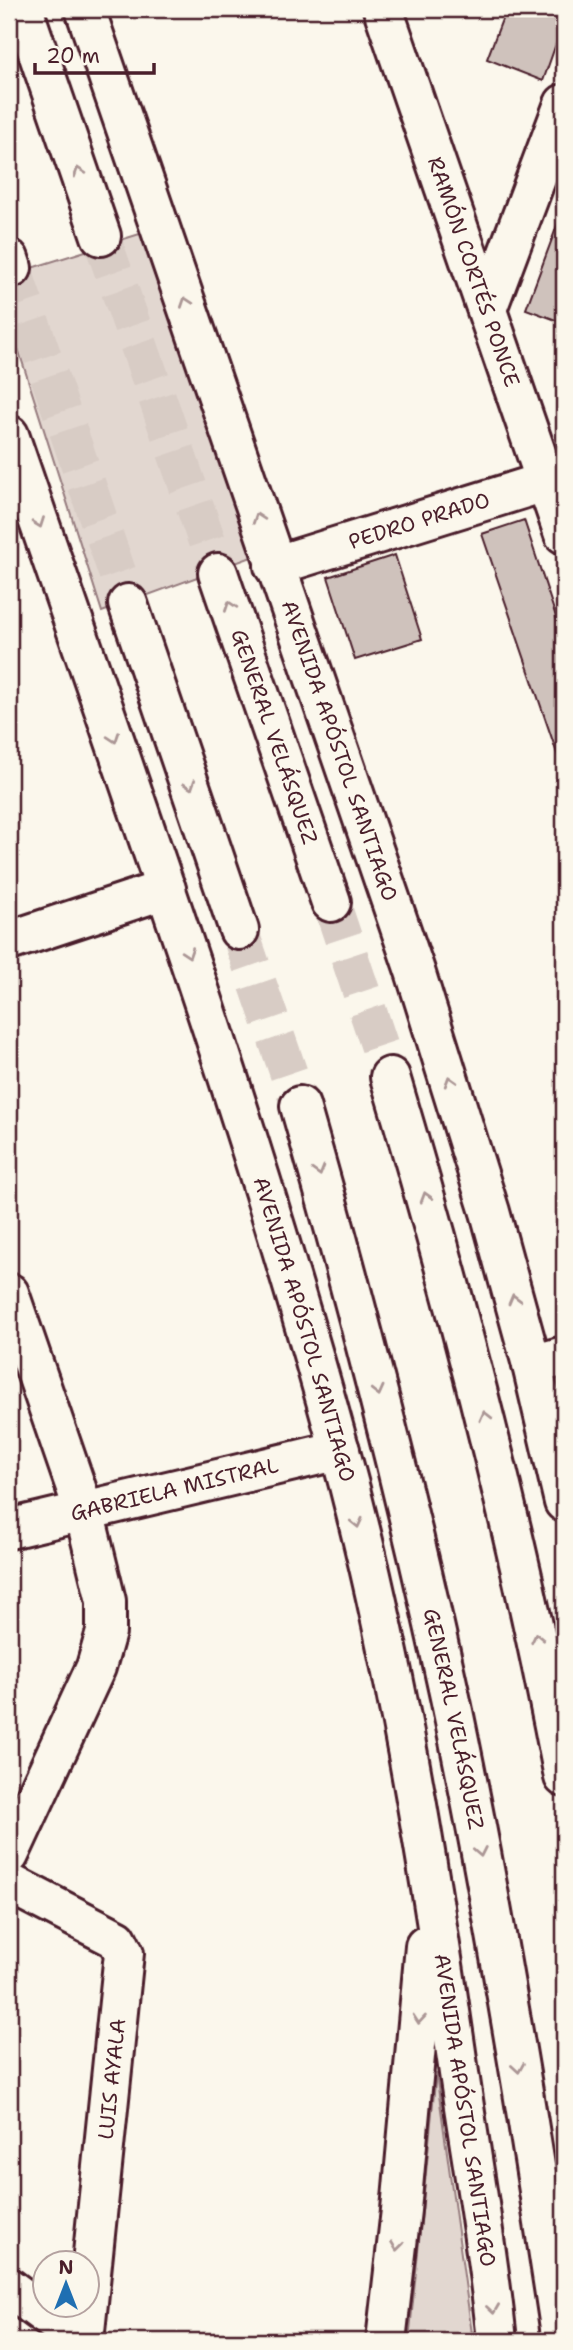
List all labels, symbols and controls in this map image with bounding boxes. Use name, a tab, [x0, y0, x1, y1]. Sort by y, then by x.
scale bar	[35, 32, 154, 76]
text: 20 m	[46, 42, 100, 70]
street label: RAMÓN CORTÉS PONCE	[421, 153, 526, 391]
one-way arrow	[73, 166, 87, 178]
one-way arrow	[179, 297, 194, 309]
street label: PEDRO PRADO	[345, 486, 493, 556]
one-way arrow	[252, 512, 266, 524]
one-way arrow	[31, 516, 45, 528]
street label: AVENIDA APÓSTOL SANTIAGO	[275, 596, 404, 905]
one-way arrow	[224, 600, 238, 613]
street label: GENERAL VELÁSQUEZ	[224, 626, 324, 848]
one-way arrow	[106, 731, 120, 743]
one-way arrow	[182, 778, 196, 790]
one-way arrow	[180, 946, 194, 958]
one-way arrow	[444, 1075, 458, 1088]
one-way arrow	[311, 1165, 325, 1177]
street label: AVENIDA APÓSTOL SANTIAGO	[247, 1173, 362, 1485]
one-way arrow	[420, 1191, 435, 1203]
one-way arrow	[508, 1294, 522, 1306]
one-way arrow	[370, 1385, 384, 1397]
one-way arrow	[479, 1410, 494, 1422]
street label: GABRIELA MISTRAL	[68, 1451, 281, 1528]
one-way arrow	[349, 1517, 363, 1529]
street label: GENERAL VELÁSQUEZ	[417, 1606, 490, 1832]
one-way arrow	[530, 1632, 545, 1644]
one-way arrow	[472, 1846, 487, 1858]
street label: AVENIDA APÓSTOL SANTIAGO	[427, 1952, 502, 2269]
one-way arrow	[412, 2014, 427, 2025]
street label: LUIS AYALA	[92, 2017, 132, 2141]
one-way arrow	[510, 2063, 525, 2074]
one-way arrow	[390, 2240, 405, 2251]
north arrow	[32, 2248, 102, 2318]
text: N	[58, 2255, 74, 2280]
one-way arrow	[485, 2303, 500, 2315]

